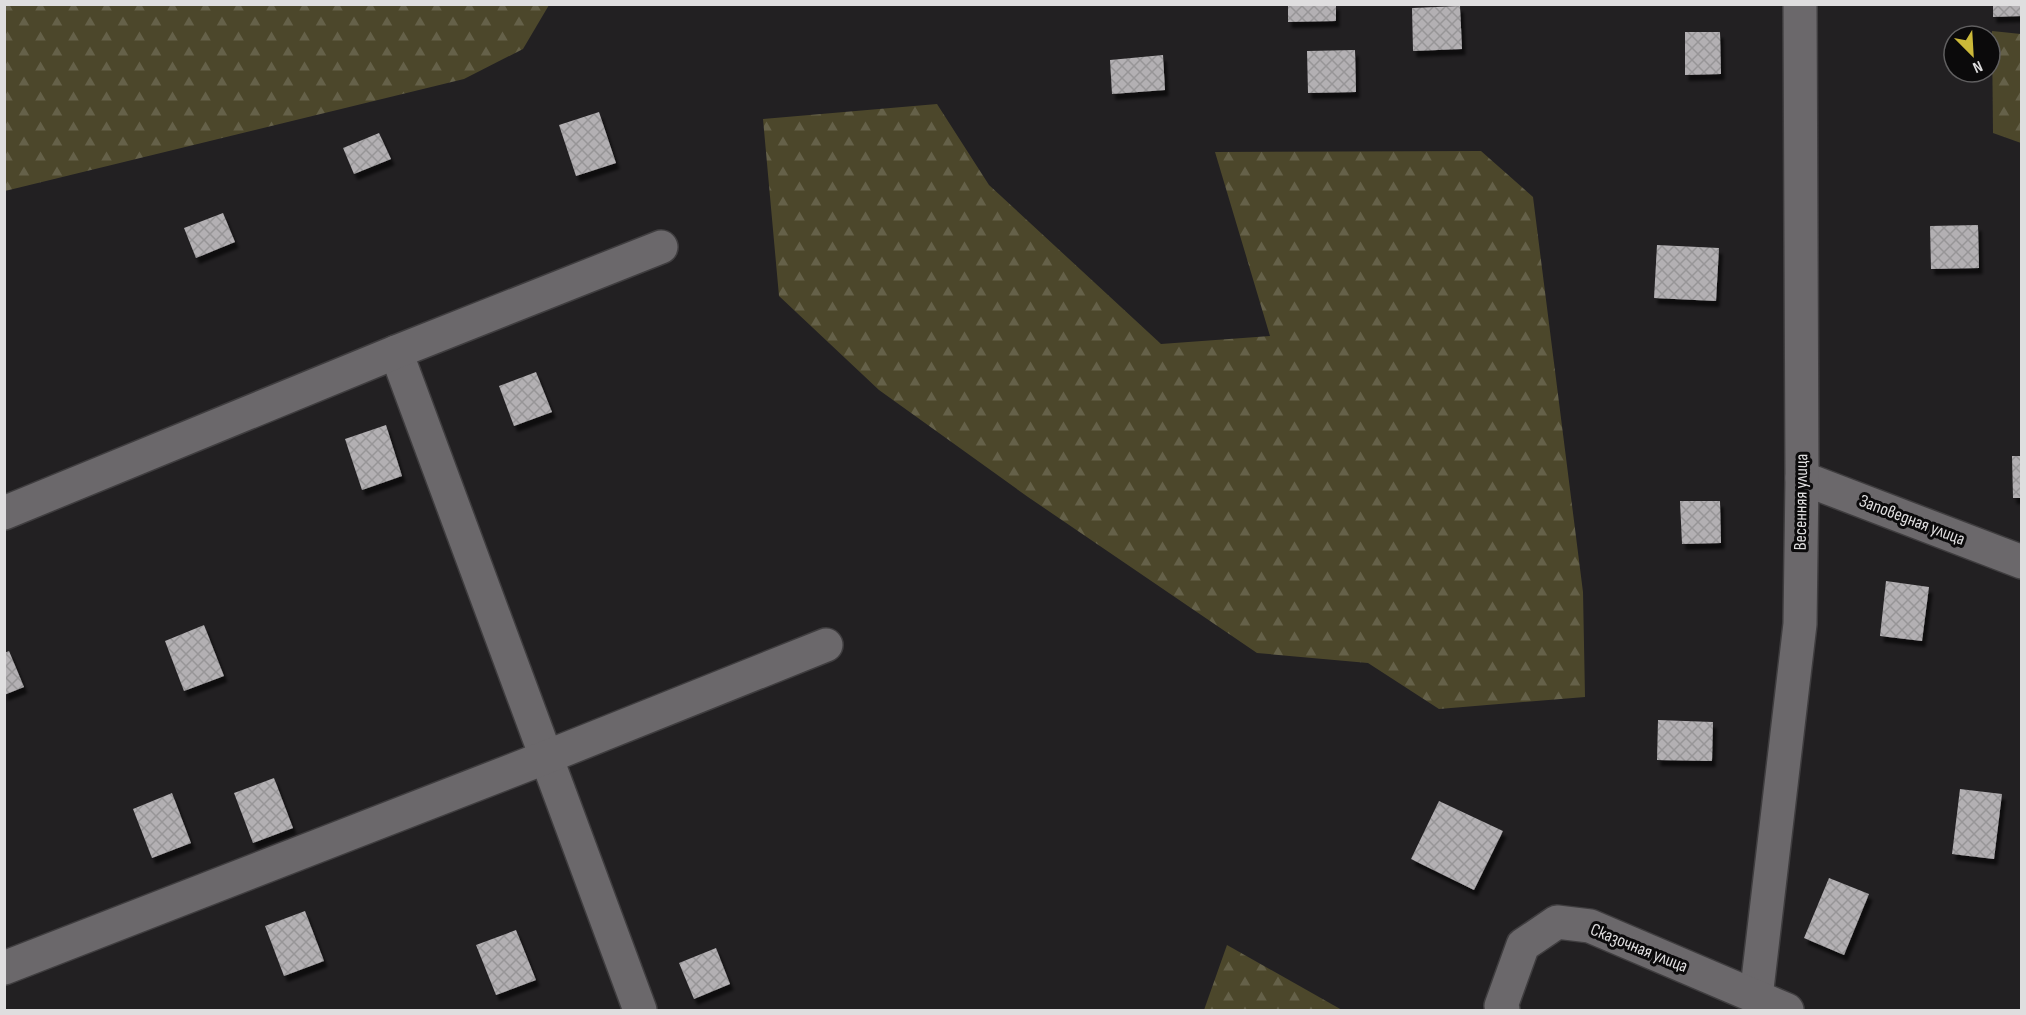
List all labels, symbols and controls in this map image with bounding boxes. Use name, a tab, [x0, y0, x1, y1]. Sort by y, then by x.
north arrow	[1942, 24, 2002, 84]
text: N	[1970, 56, 1985, 77]
street label: Весенняя улица	[1790, 453, 1812, 551]
street label: Заповедная улица	[1856, 490, 1968, 550]
street label: Сказочная улица	[1587, 919, 1691, 977]

